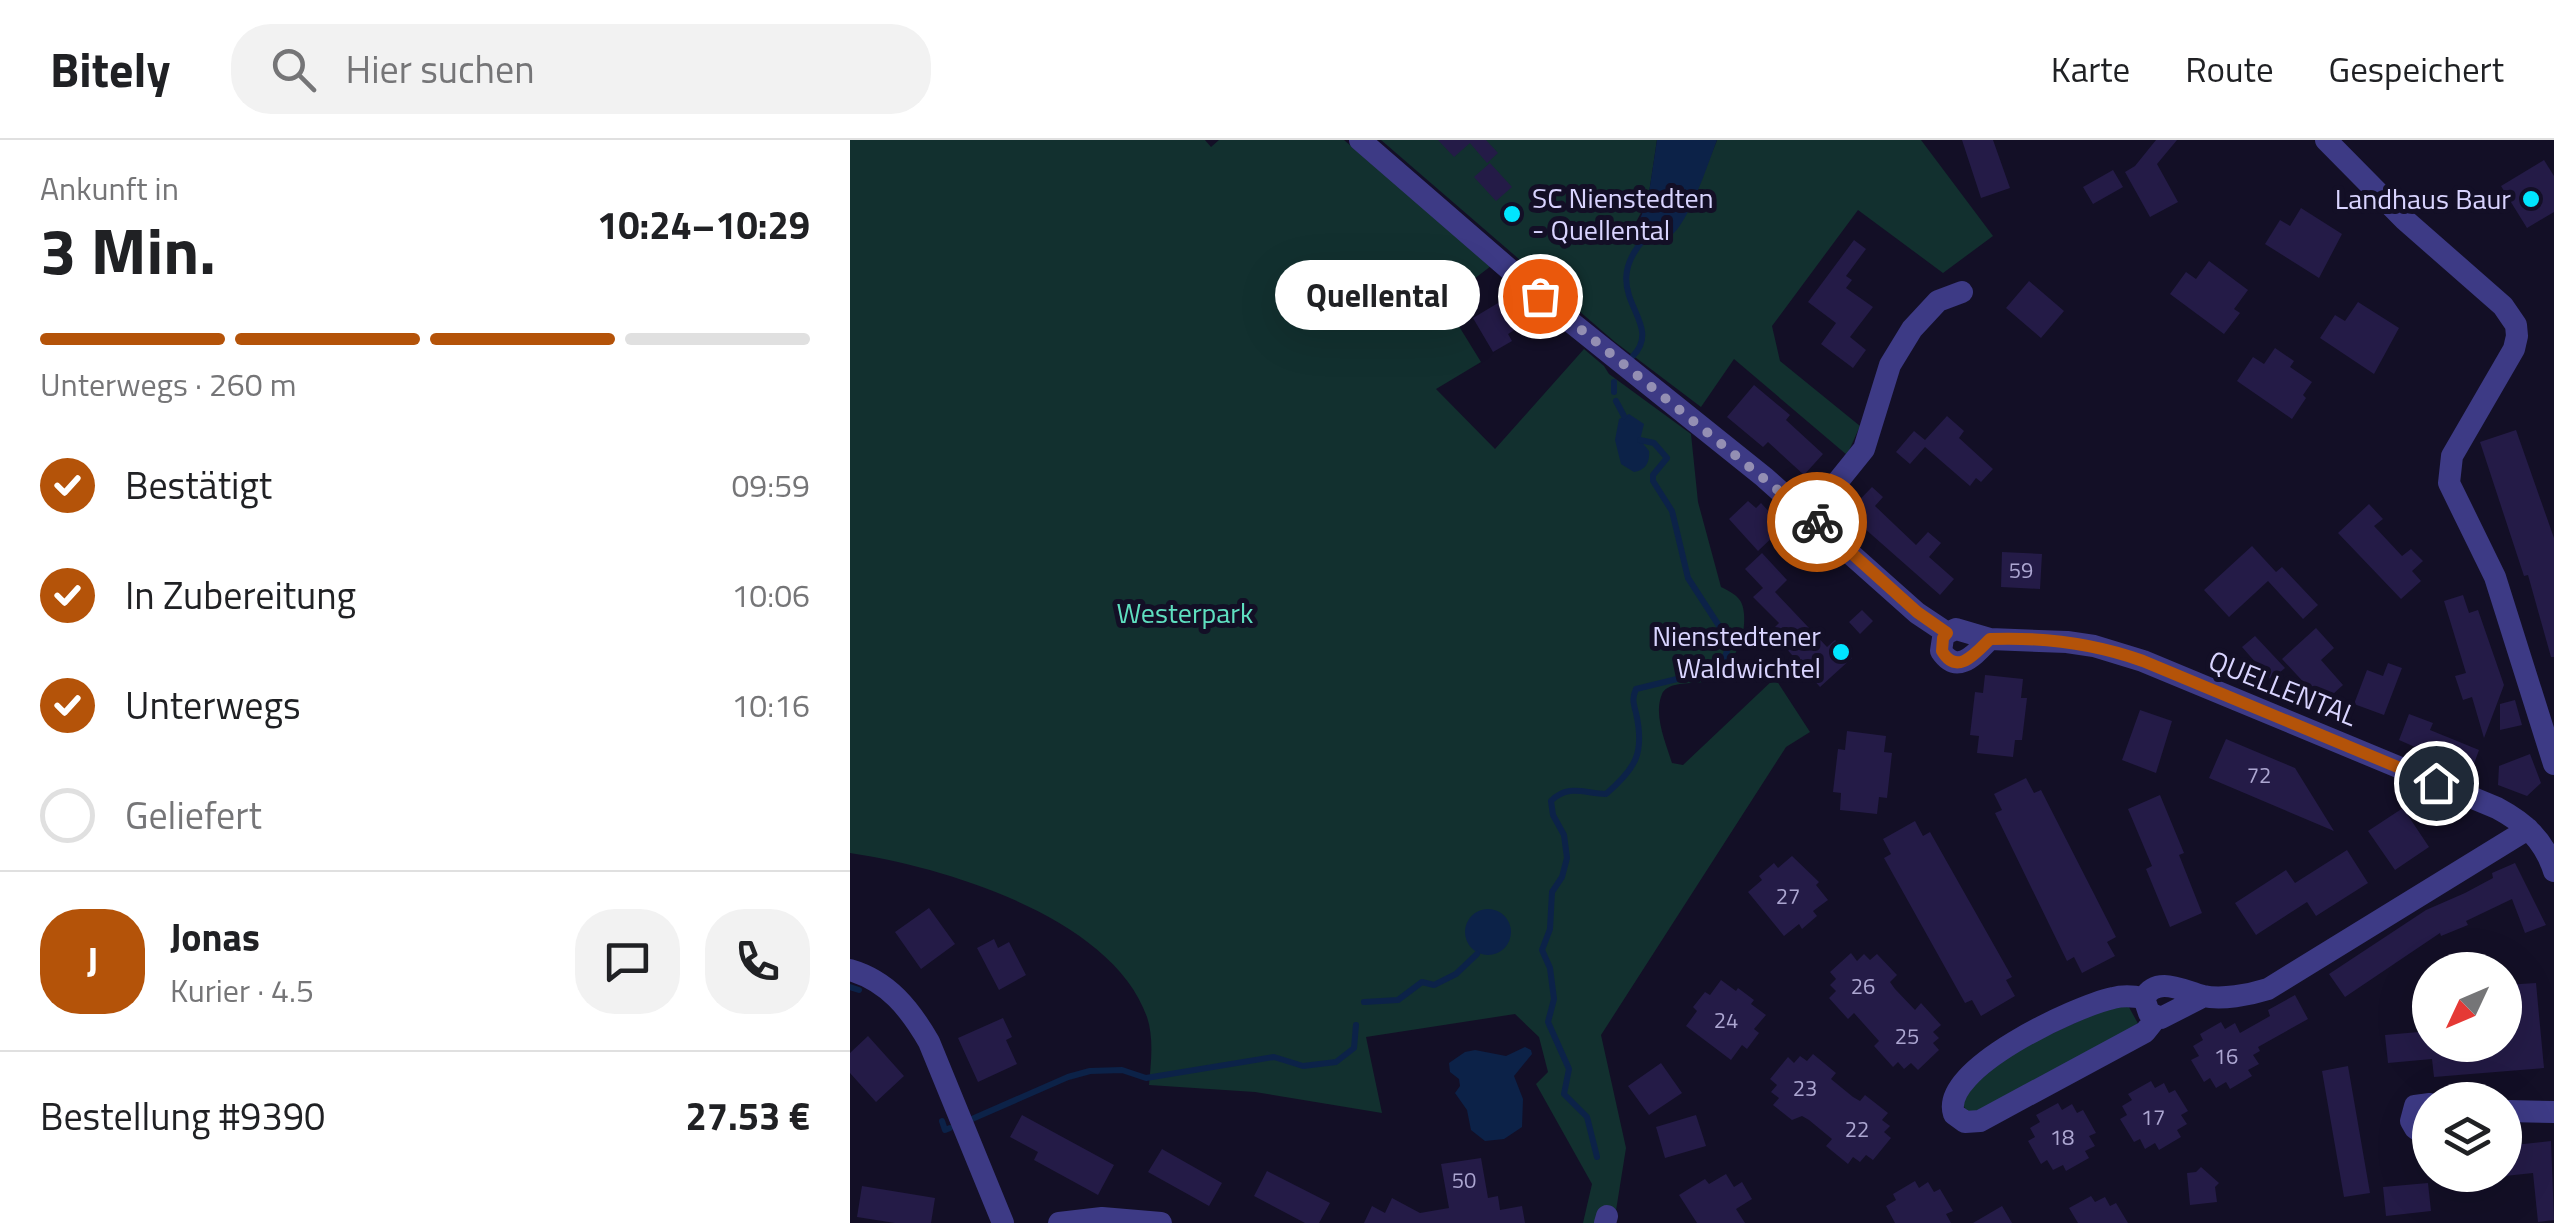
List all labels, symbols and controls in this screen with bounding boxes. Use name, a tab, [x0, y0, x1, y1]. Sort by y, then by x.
search box	[231, 24, 931, 114]
text: Bitely	[50, 33, 171, 106]
text: Hier suchen	[346, 40, 535, 98]
icon: search	[266, 42, 321, 97]
text: Karte	[2051, 42, 2130, 96]
text: Route	[2185, 42, 2274, 96]
text: Gespeichert	[2329, 42, 2504, 96]
text: Ankunft in	[40, 164, 179, 212]
place label: SC Nienstedten - Quellental	[1532, 176, 1714, 251]
place label: Landhaus Baur	[2335, 177, 2511, 220]
marker: Landhaus Baur	[2520, 188, 2542, 210]
text: 10:24–10:29	[597, 196, 810, 254]
text: 3 Min.	[40, 200, 216, 299]
marker: SC Nienstedten - Quellental	[1501, 203, 1523, 225]
pin	[1498, 254, 1583, 339]
callout: Quellental	[1275, 261, 1480, 331]
icon: bag	[1513, 269, 1568, 324]
text: Quellental	[1306, 271, 1449, 319]
text: Unterwegs · 260 m	[40, 360, 296, 408]
text: Bestätigt	[125, 456, 272, 514]
icon: check	[40, 458, 95, 513]
text: 09:59	[731, 461, 810, 509]
courier	[1767, 472, 1867, 572]
icon: bike	[1790, 495, 1845, 550]
house number: 59	[2009, 553, 2033, 587]
text: In Zubereitung	[125, 566, 356, 624]
icon: check	[40, 568, 95, 623]
text: 10:06	[731, 571, 810, 619]
park label: Westerpark	[1117, 591, 1253, 634]
place label: Nienstedtener Waldwichtel	[1652, 614, 1821, 689]
street label: QUELLENTAL	[2202, 638, 2364, 737]
marker: Nienstedtener Waldwichtel	[1830, 641, 1852, 663]
text: Unterwegs	[125, 676, 301, 734]
icon: check	[40, 678, 95, 733]
text: 10:16	[731, 681, 810, 729]
pin	[2394, 741, 2479, 826]
icon: home	[2409, 756, 2464, 811]
house number: 72	[2247, 758, 2271, 792]
text: Geliefert	[125, 786, 262, 844]
house number: 27	[1776, 879, 1800, 913]
text: Jonas	[170, 908, 260, 966]
button: chat	[575, 909, 680, 1014]
button: phone	[705, 909, 810, 1014]
text: J	[87, 932, 98, 990]
north arrow	[2412, 952, 2522, 1062]
map controls	[2412, 952, 2522, 1192]
text: Kurier · 4.5	[170, 966, 314, 1014]
house number: 26	[1851, 969, 1875, 1003]
house number: 24	[1714, 1003, 1738, 1037]
house number: 25	[1895, 1019, 1919, 1053]
house number: 16	[2214, 1039, 2238, 1073]
house number: 23	[1793, 1071, 1817, 1105]
button: layers	[2412, 1082, 2522, 1192]
text: Bestellung #9390	[40, 1087, 325, 1145]
text: 27.53 €	[686, 1087, 810, 1145]
house number: 17	[2141, 1100, 2165, 1134]
house number: 22	[1845, 1112, 1869, 1146]
house number: 18	[2050, 1120, 2074, 1154]
house number: 50	[1452, 1163, 1476, 1197]

